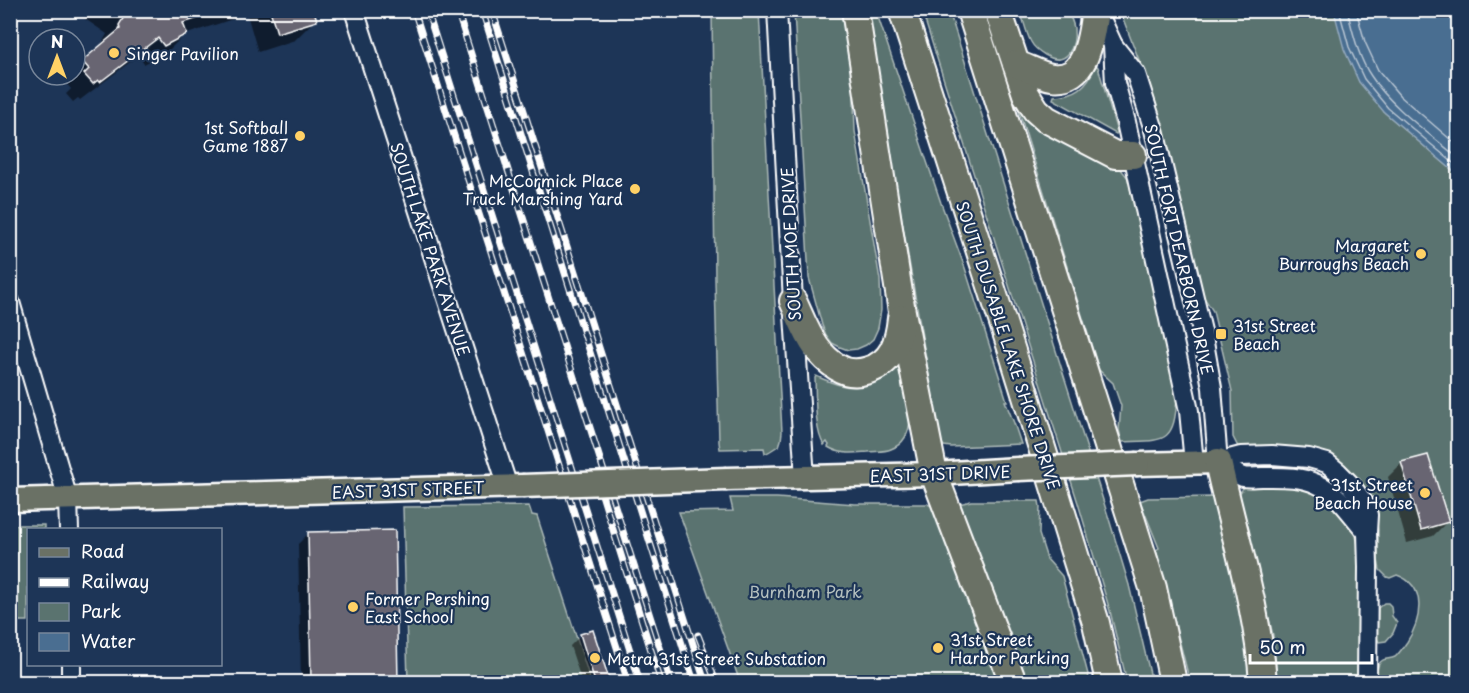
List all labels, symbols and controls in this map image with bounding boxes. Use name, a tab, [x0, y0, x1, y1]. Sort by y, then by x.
north arrow	[27, 27, 87, 87]
text: N	[51, 29, 63, 53]
place label: Singer Pavilion	[126, 41, 239, 65]
marker: Singer Pavilion	[107, 46, 121, 60]
place label: 1st Softball Game 1887	[202, 115, 288, 157]
street label: SOUTH FORT DEARBORN DRIVE	[1139, 121, 1221, 377]
marker: 1st Softball Game 1887	[293, 129, 307, 143]
street label: SOUTH LAKE PARK AVENUE	[385, 139, 477, 359]
street label: SOUTH MOE DRIVE	[774, 167, 806, 321]
place label: McCormick Place Truck Marshing Yard	[463, 168, 623, 210]
marker: McCormick Place Truck Marshing Yard	[628, 182, 642, 196]
street label: SOUTH DUSABLE LAKE SHORE DRIVE	[951, 198, 1067, 492]
place label: Margaret Burroughs Beach	[1278, 233, 1409, 275]
marker: Margaret Burroughs Beach	[1414, 247, 1428, 261]
place label: 31st Street Beach	[1233, 313, 1316, 355]
marker: 31st Street Beach	[1214, 327, 1228, 341]
street label: EAST 31ST DRIVE	[869, 459, 1011, 487]
place label: 31st Street Beach House	[1314, 472, 1413, 514]
street label: EAST 31ST STREET	[331, 474, 485, 504]
marker: 31st Street Beach House	[1418, 486, 1432, 500]
legend	[27, 528, 222, 666]
text: Road	[81, 537, 125, 564]
text: Railway	[81, 567, 149, 594]
park label: Burnham Park	[748, 579, 862, 603]
place label: Former Pershing East School	[365, 586, 490, 628]
text: Park	[81, 597, 121, 624]
marker: Former Pershing East School	[346, 600, 360, 614]
text: Water	[81, 627, 136, 654]
place label: 31st Street Harbor Parking	[950, 627, 1069, 669]
scale bar	[1250, 627, 1372, 665]
text: 50 m	[1259, 633, 1306, 660]
marker: 31st Street Harbor Parking	[931, 641, 945, 655]
place label: Metra 31st Street Substation	[607, 646, 826, 670]
marker: Metra 31st Street Substation	[588, 651, 602, 665]

